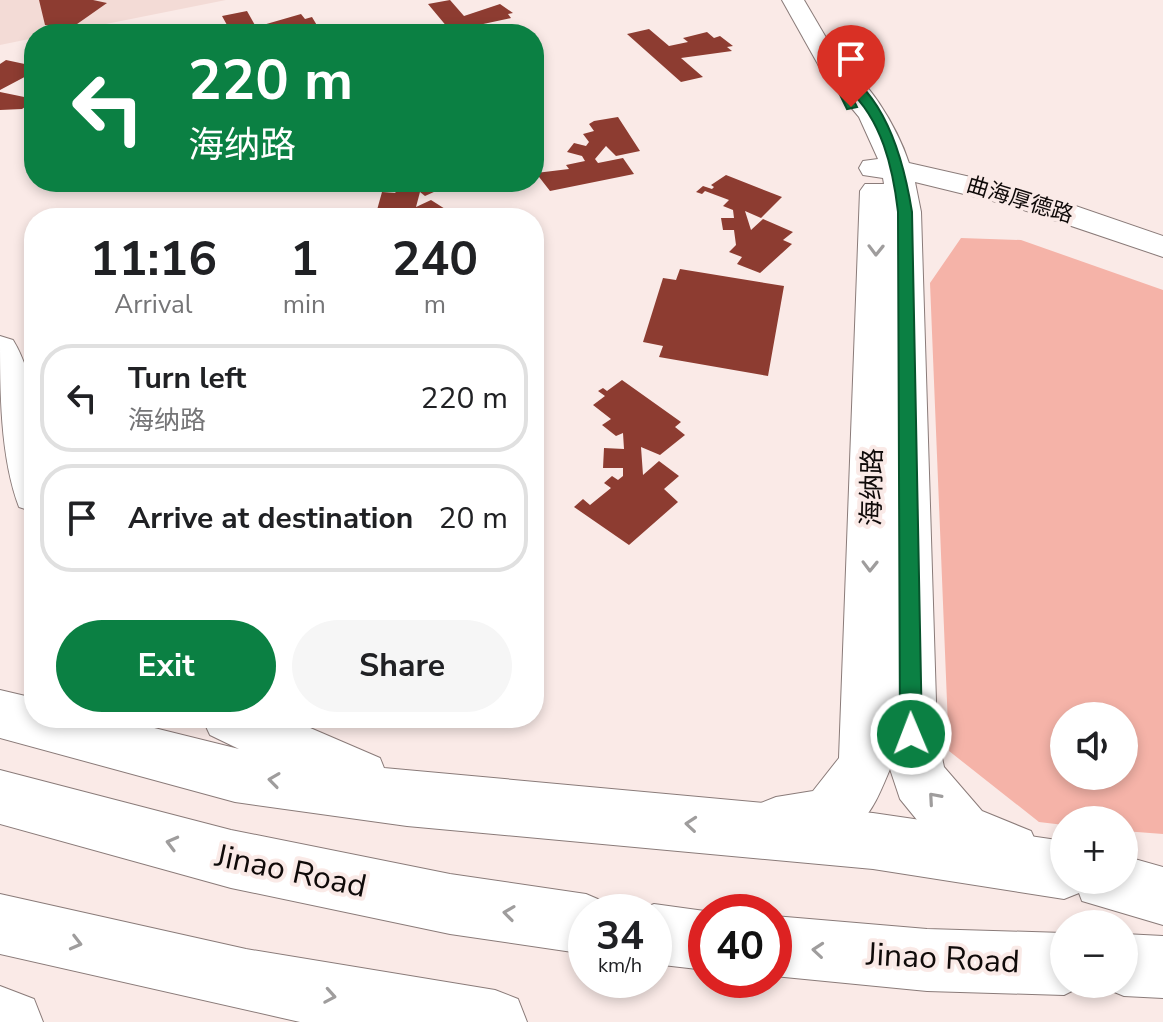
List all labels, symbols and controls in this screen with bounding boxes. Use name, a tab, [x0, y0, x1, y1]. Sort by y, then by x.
pin	[817, 25, 885, 107]
icon: arrive	[829, 37, 873, 81]
text: 220 m	[188, 42, 353, 119]
icon: left	[56, 56, 160, 160]
text: 海纳路	[188, 121, 296, 170]
street label: 曲海厚德路	[963, 170, 1077, 230]
text: 11:16	[90, 226, 217, 292]
text: 1	[290, 226, 319, 292]
text: 240	[392, 226, 478, 292]
one-way arrow	[867, 244, 885, 257]
text: Arrival	[114, 287, 193, 322]
text: min	[283, 287, 326, 322]
text: m	[424, 287, 446, 322]
text: Turn left	[128, 358, 246, 399]
icon: left	[60, 376, 104, 420]
text: 220 m	[421, 378, 508, 419]
text: 海纳路	[128, 403, 206, 438]
street label: 海纳路	[854, 448, 890, 526]
icon: arrive	[60, 496, 104, 540]
text: Arrive at destination	[128, 498, 413, 539]
text: 20 m	[439, 498, 508, 539]
one-way arrow	[861, 560, 879, 573]
button: Exit	[56, 620, 276, 712]
button: Share	[292, 620, 512, 712]
position arrow	[869, 692, 953, 776]
map controls	[1050, 702, 1138, 998]
button: sound	[1050, 702, 1138, 790]
one-way arrow	[267, 772, 281, 789]
one-way arrow	[929, 793, 944, 808]
button: +	[1050, 806, 1138, 894]
one-way arrow	[684, 816, 697, 833]
street label: Jinao Road	[211, 834, 370, 908]
one-way arrow	[166, 836, 180, 853]
speed limit sign: 40	[688, 894, 792, 998]
one-way arrow	[502, 905, 516, 922]
text: 34	[596, 909, 644, 963]
button: −	[1050, 910, 1138, 998]
street label: Jinao Road	[864, 932, 1021, 983]
one-way arrow	[68, 934, 82, 951]
one-way arrow	[812, 942, 825, 959]
text: km/h	[598, 952, 642, 979]
one-way arrow	[323, 987, 337, 1004]

